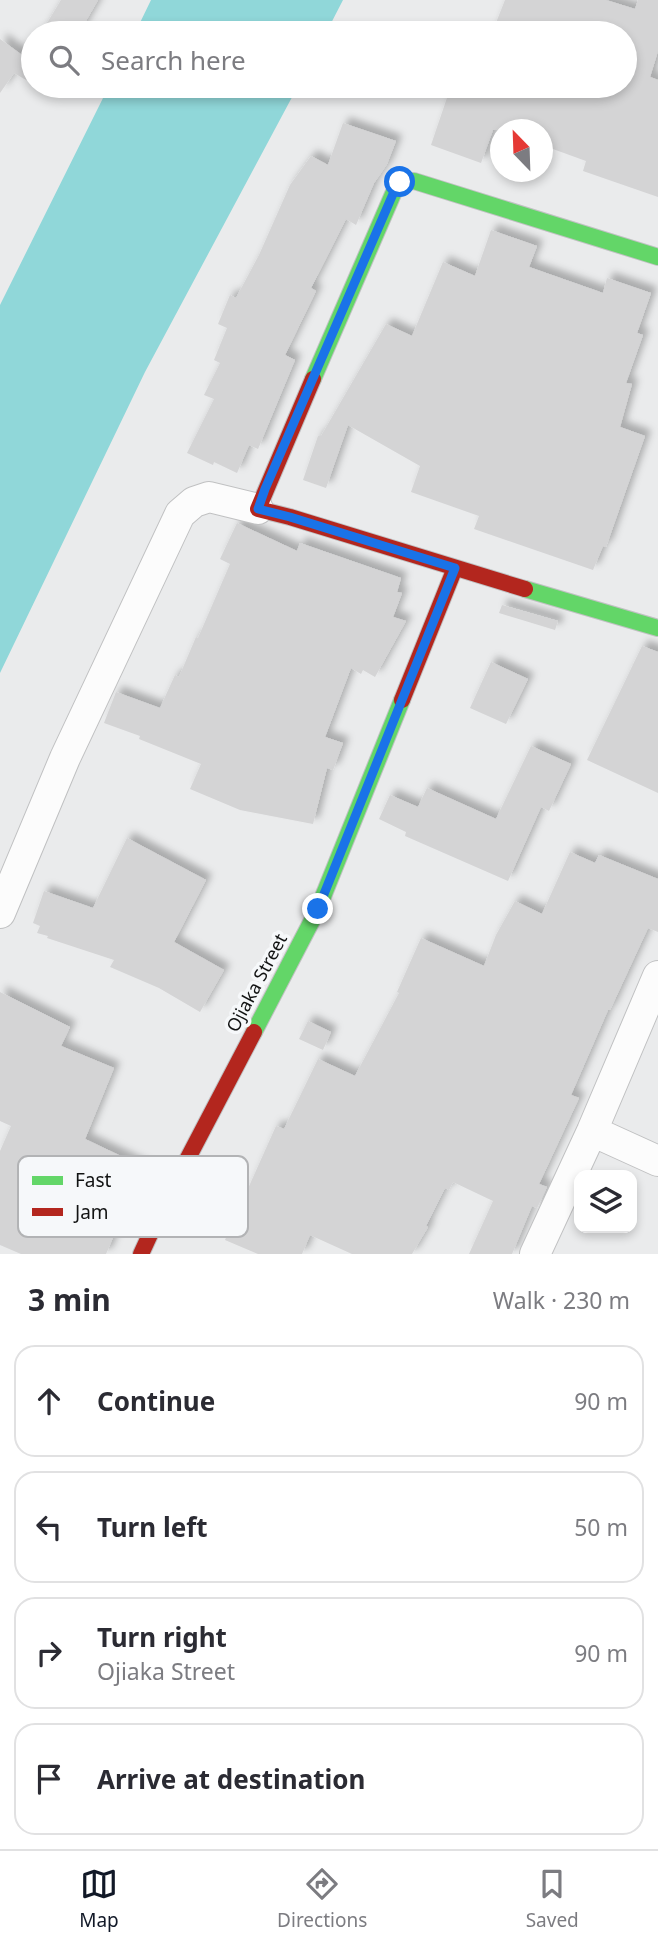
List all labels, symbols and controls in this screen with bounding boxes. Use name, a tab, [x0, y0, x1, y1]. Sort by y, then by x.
search box	[21, 21, 637, 98]
icon: search	[45, 41, 83, 79]
text: Search here	[101, 42, 246, 78]
north arrow	[490, 119, 553, 182]
route start	[384, 166, 415, 197]
route end	[302, 893, 333, 924]
street label: Ojiaka Street	[220, 929, 292, 1036]
legend	[18, 1156, 248, 1237]
text: Fast	[75, 1167, 112, 1193]
map controls	[574, 1170, 637, 1233]
button: layers	[574, 1170, 637, 1233]
text: Jam	[73, 1199, 109, 1225]
text: 3 min	[28, 1279, 111, 1320]
text: Walk · 230 m	[493, 1284, 630, 1316]
icon: ahead	[30, 1382, 68, 1420]
text: Continue	[97, 1383, 215, 1419]
text: 90 m	[574, 1385, 628, 1417]
icon: left	[30, 1508, 68, 1546]
text: Turn left	[97, 1509, 208, 1545]
text: 50 m	[574, 1511, 628, 1543]
text: Turn right	[97, 1619, 227, 1655]
icon: right	[30, 1634, 68, 1672]
text: 90 m	[574, 1637, 628, 1669]
text: Ojiaka Street	[97, 1655, 235, 1687]
icon: arrive	[30, 1760, 68, 1798]
text: Arrive at destination	[97, 1761, 366, 1797]
tab: Map	[79, 1865, 119, 1933]
tab: Directions	[277, 1865, 367, 1933]
tab: Saved	[526, 1865, 579, 1933]

